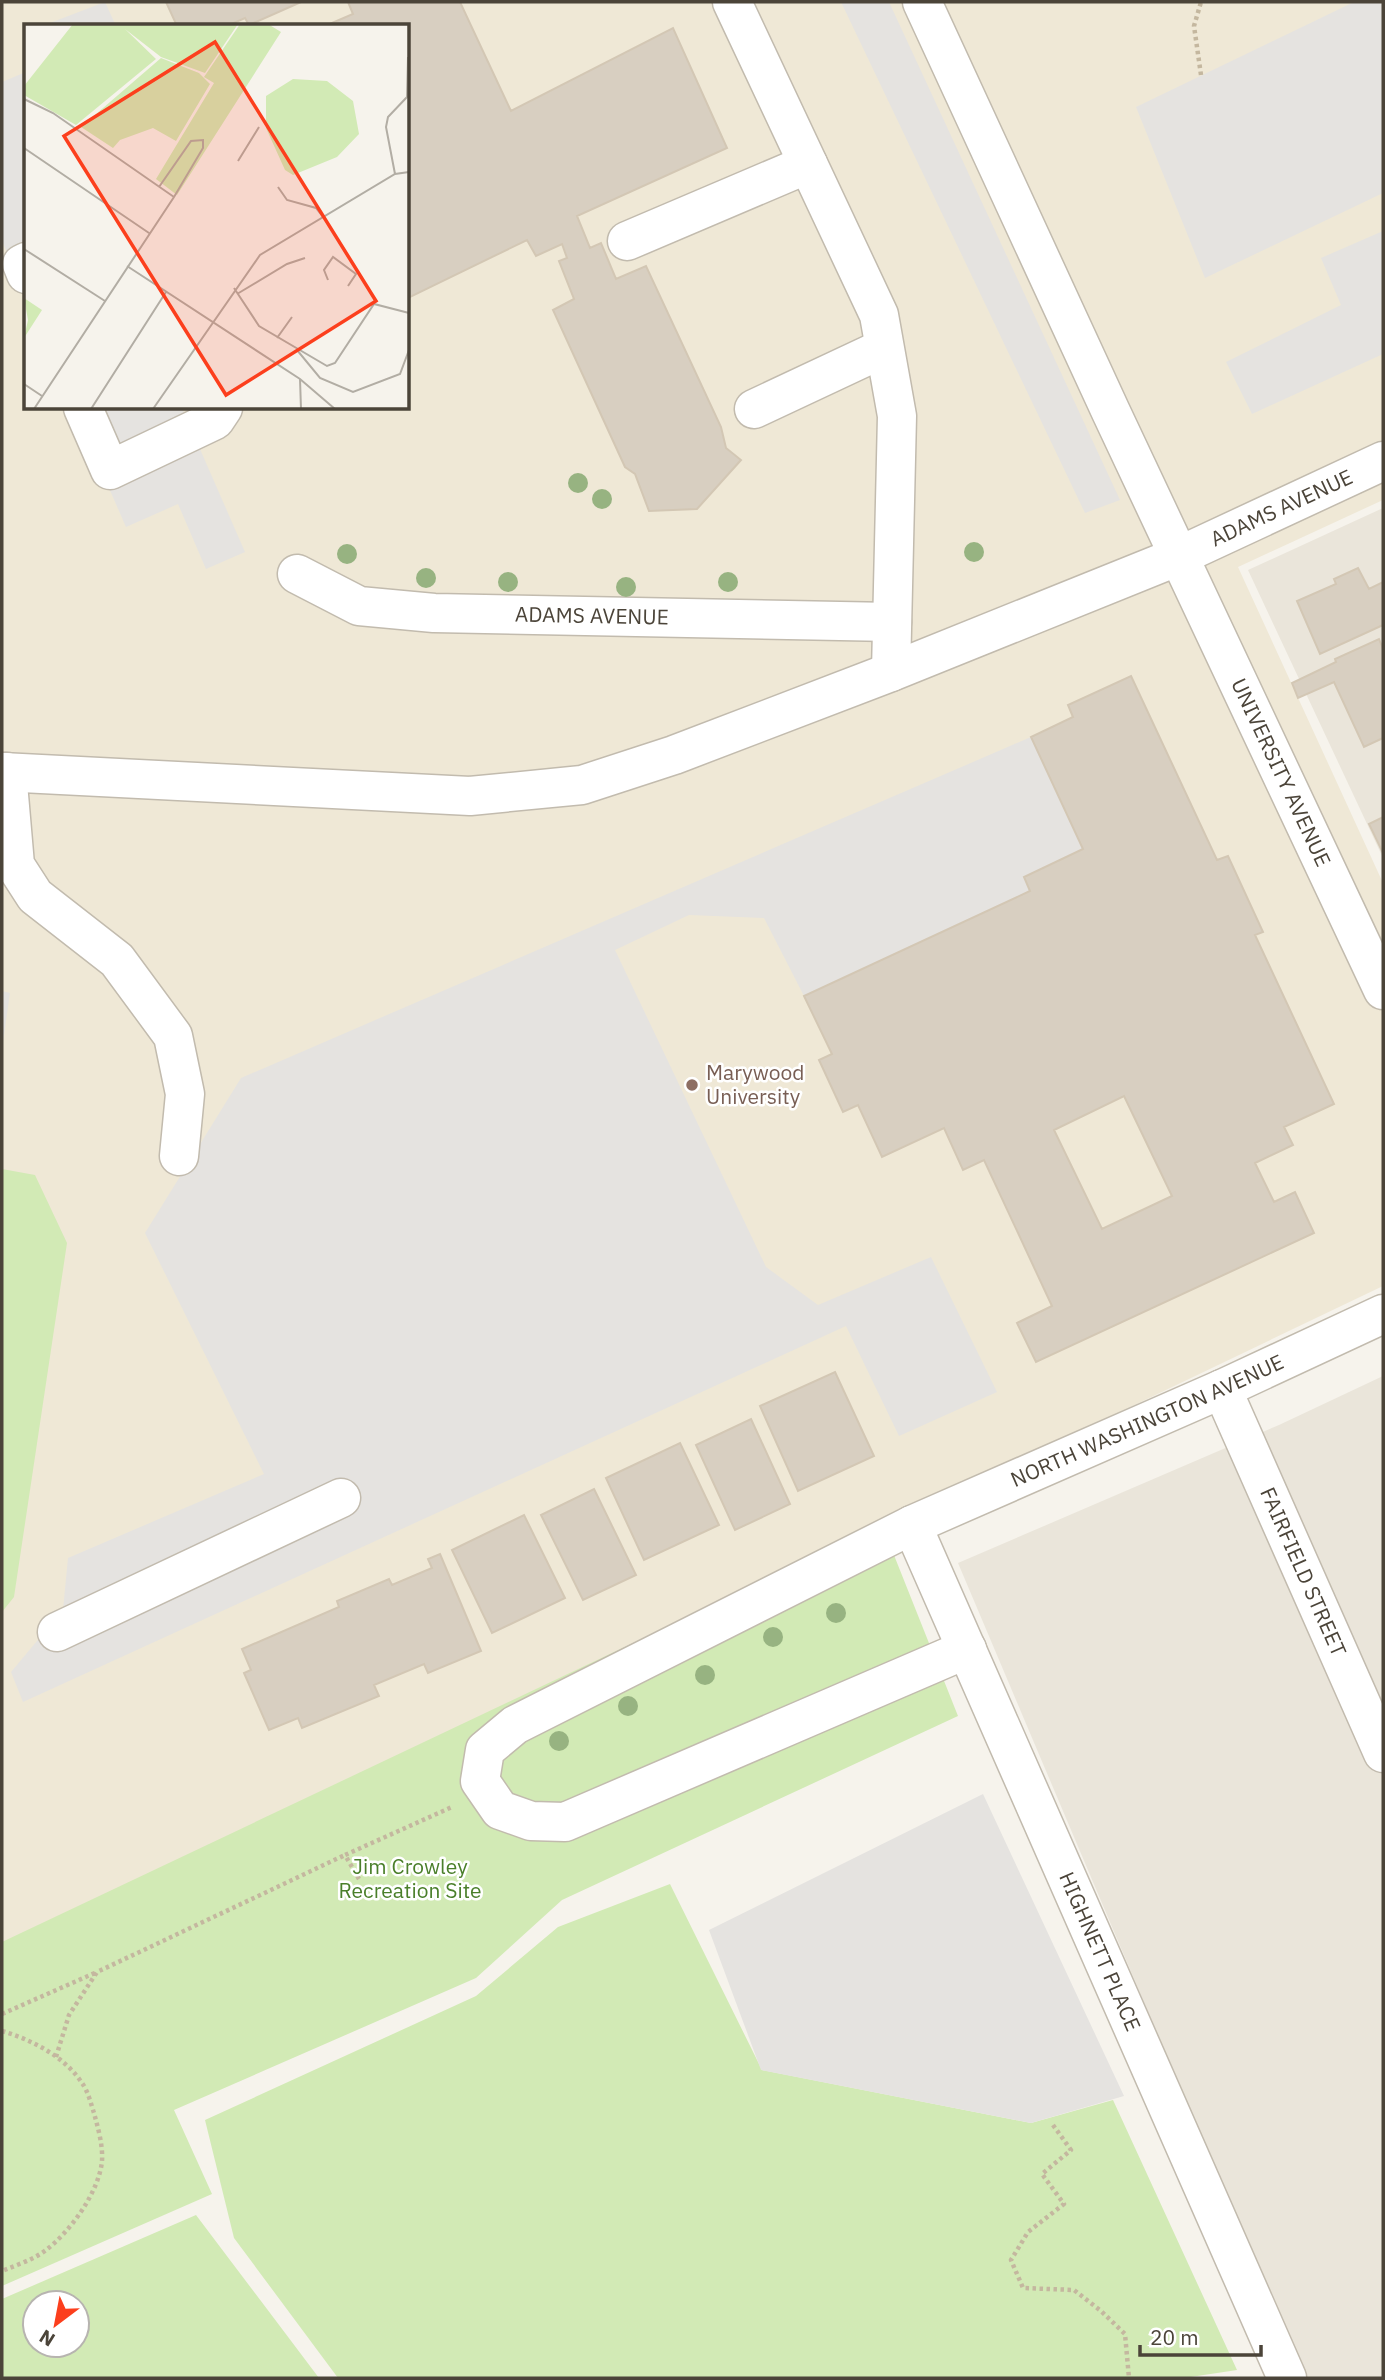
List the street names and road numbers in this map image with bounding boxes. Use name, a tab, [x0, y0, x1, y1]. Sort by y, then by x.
street label: ADAMS AVENUE	[1206, 462, 1357, 552]
street label: ADAMS AVENUE	[515, 600, 669, 631]
street label: UNIVERSITY AVENUE	[1225, 673, 1338, 871]
street label: NORTH WASHINGTON AVENUE	[1006, 1347, 1288, 1493]
street label: FAIRFIELD STREET	[1254, 1483, 1353, 1660]
street label: HIGHNETT PLACE	[1053, 1867, 1148, 2035]

